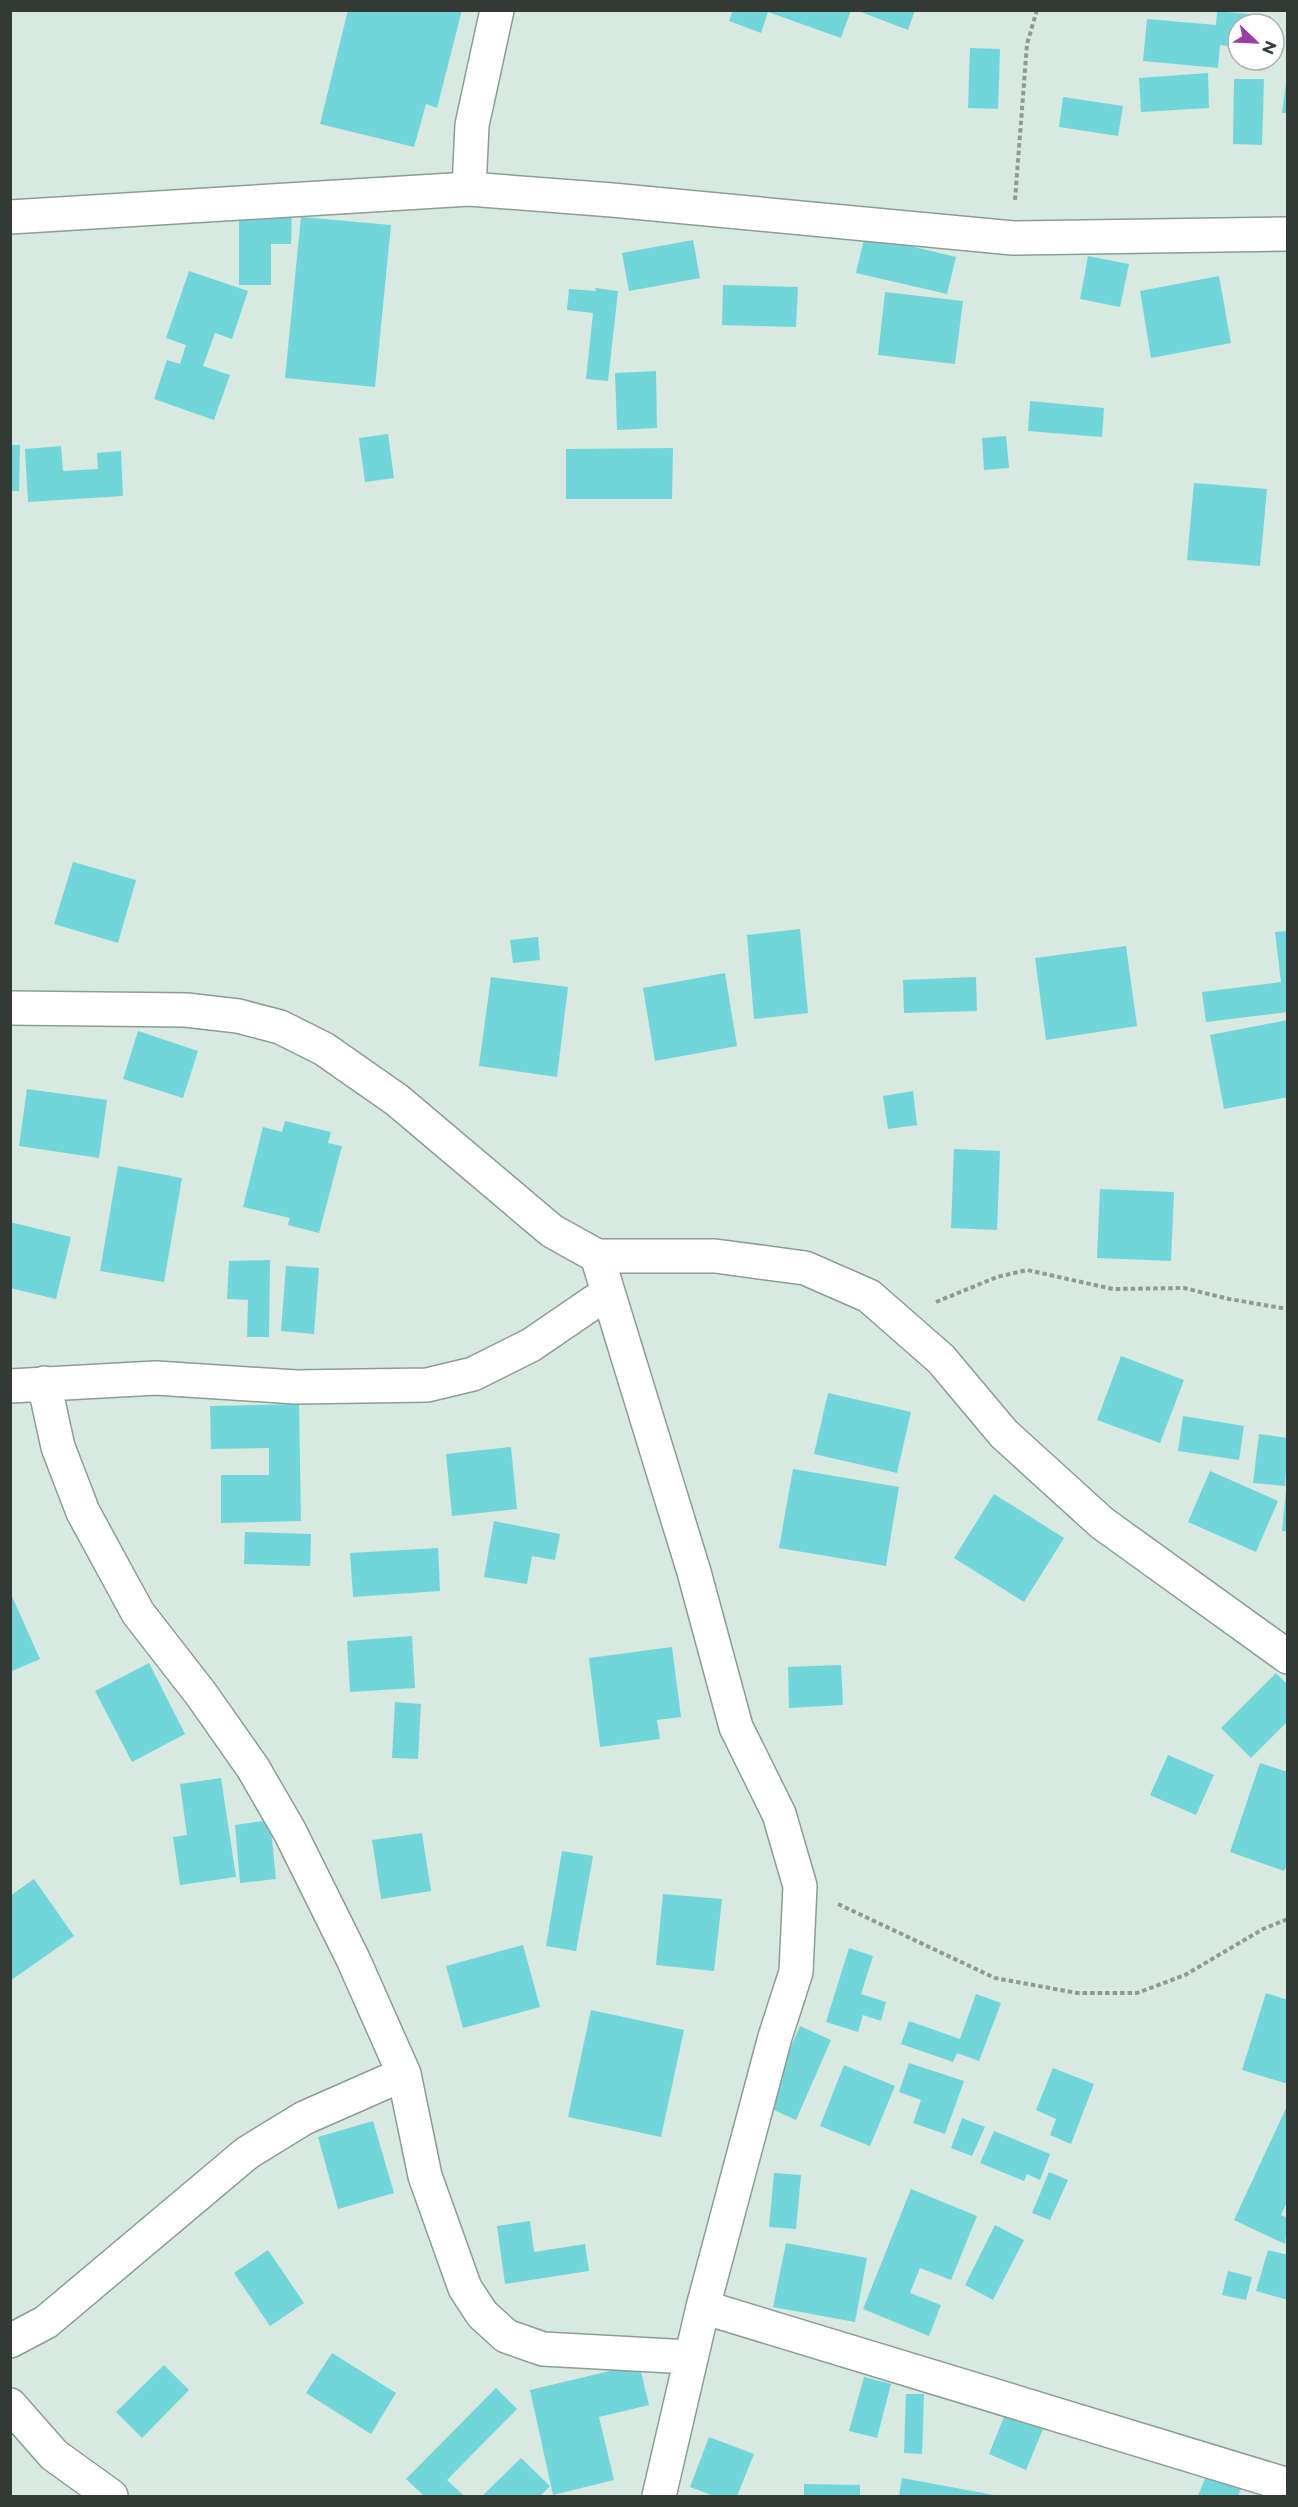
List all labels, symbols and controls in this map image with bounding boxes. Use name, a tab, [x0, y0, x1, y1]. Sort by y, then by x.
north arrow	[1226, 12, 1286, 72]
text: N	[1258, 38, 1281, 57]

